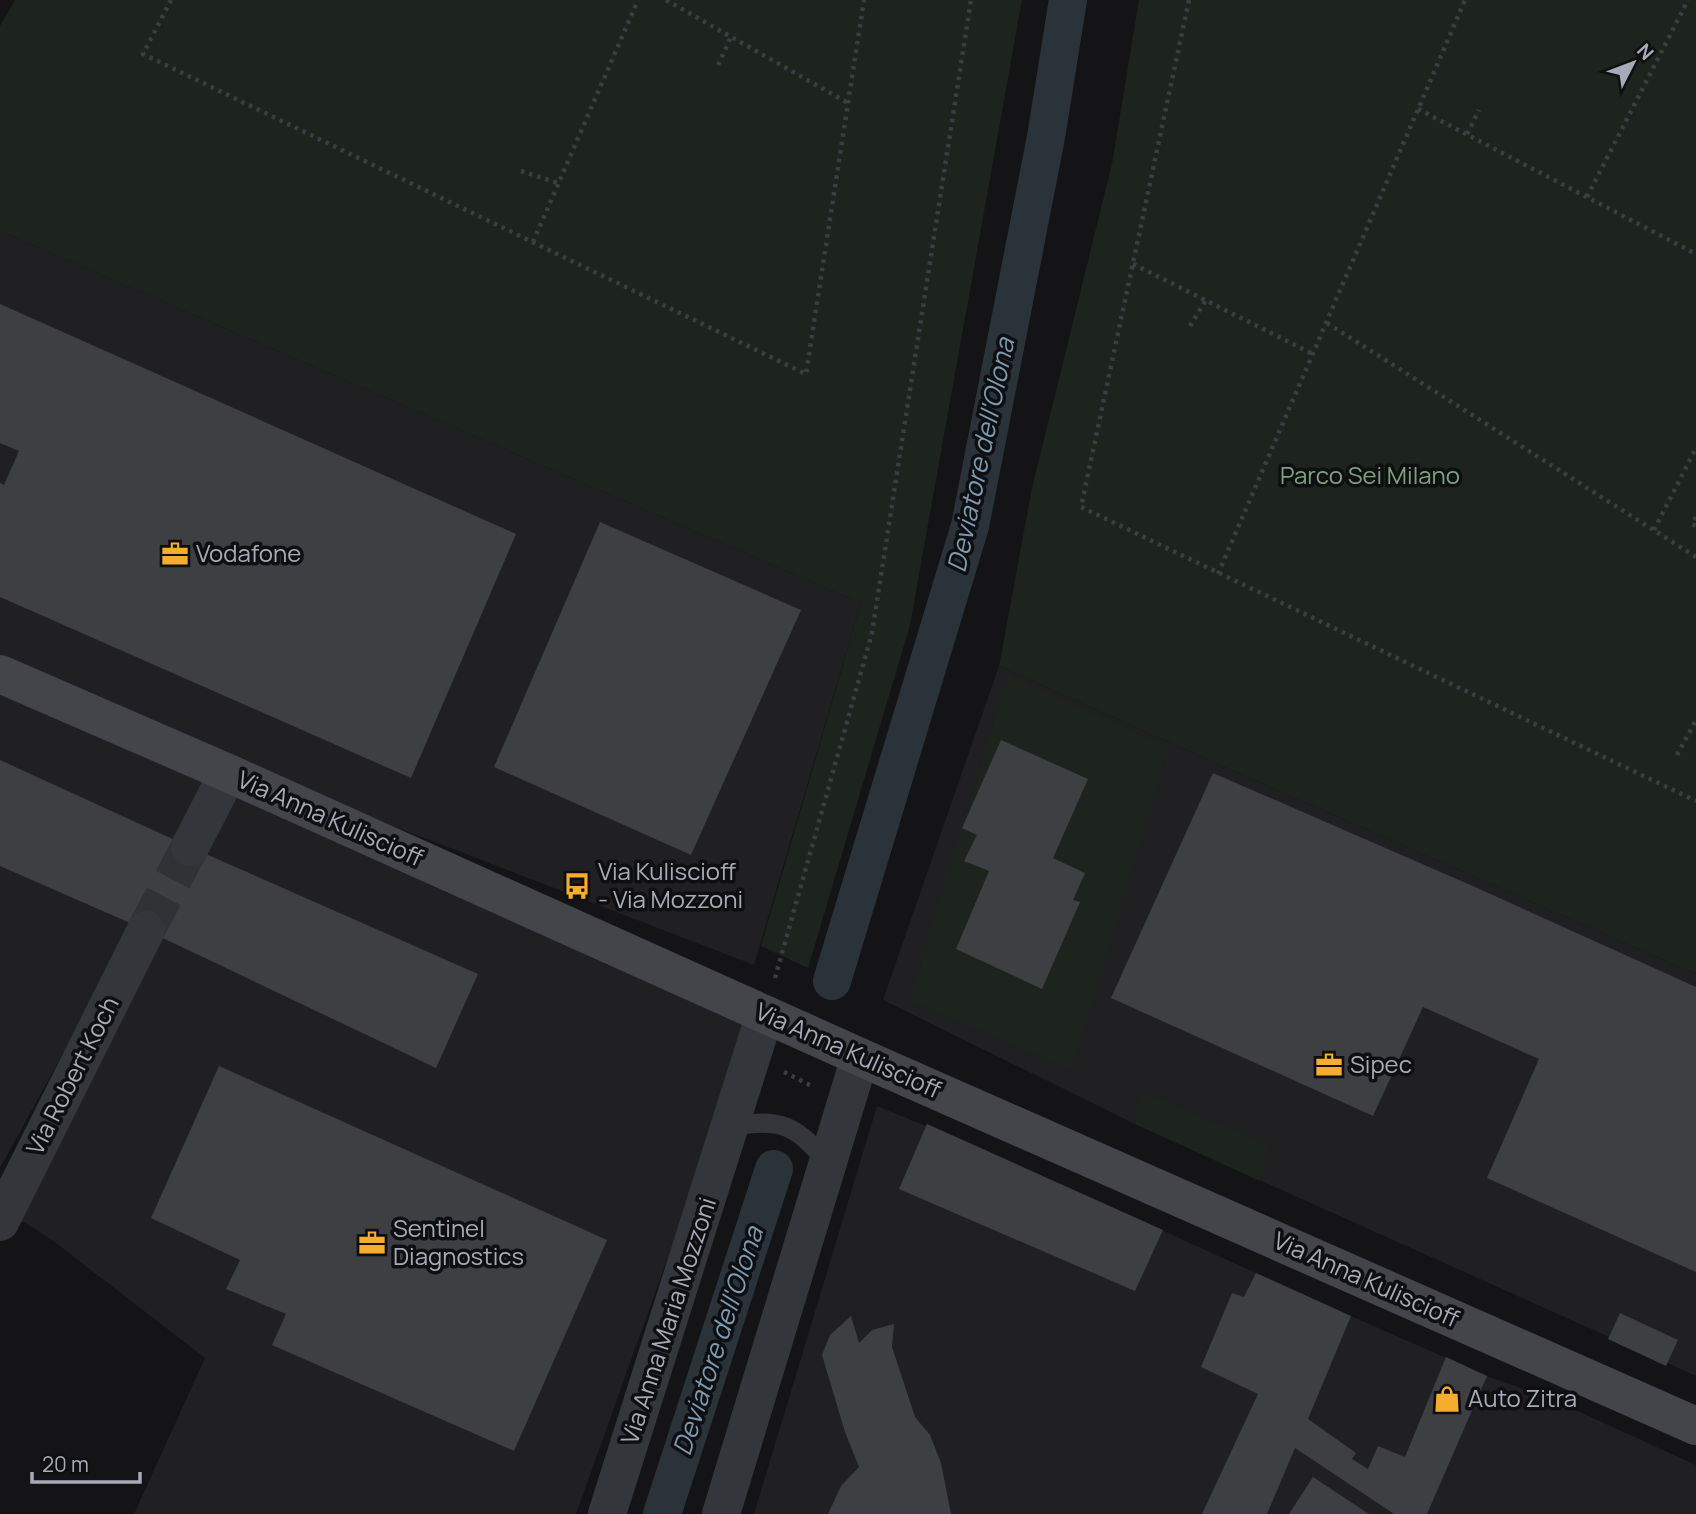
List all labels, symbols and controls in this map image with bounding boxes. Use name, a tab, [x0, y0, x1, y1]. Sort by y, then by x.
north arrow	[1598, 28, 1668, 98]
text: N	[1631, 38, 1660, 65]
water label: Deviatore dell'Olona	[938, 333, 1023, 575]
park label: Parco Sei Milano	[1280, 458, 1460, 491]
place label: Vodafone	[196, 536, 301, 569]
office icon: Vodafone	[160, 539, 190, 569]
street label: Via Anna Kuliscioff	[233, 762, 429, 873]
place label: Via Kuliscioff - Via Mozzoni	[598, 854, 743, 915]
bus stop icon: Via Kuliscioff - Via Mozzoni	[562, 871, 592, 901]
street label: Via Robert Koch	[18, 991, 126, 1160]
street label: Via Anna Kuliscioff	[751, 994, 947, 1105]
place label: Sipec	[1350, 1047, 1412, 1080]
office icon: Sipec	[1314, 1050, 1344, 1080]
street label: Via Anna Maria Mozzoni	[612, 1193, 723, 1448]
place label: Sentinel Diagnostics	[393, 1211, 524, 1272]
water label: Deviatore dell'Olona	[663, 1220, 771, 1460]
street label: Via Anna Kuliscioff	[1269, 1223, 1465, 1334]
office icon: Sentinel Diagnostics	[357, 1228, 387, 1258]
place label: Auto Zitra	[1468, 1381, 1577, 1414]
shop icon: Auto Zitra	[1432, 1384, 1462, 1414]
scale bar	[32, 1440, 140, 1484]
text: 20 m	[42, 1450, 89, 1478]

